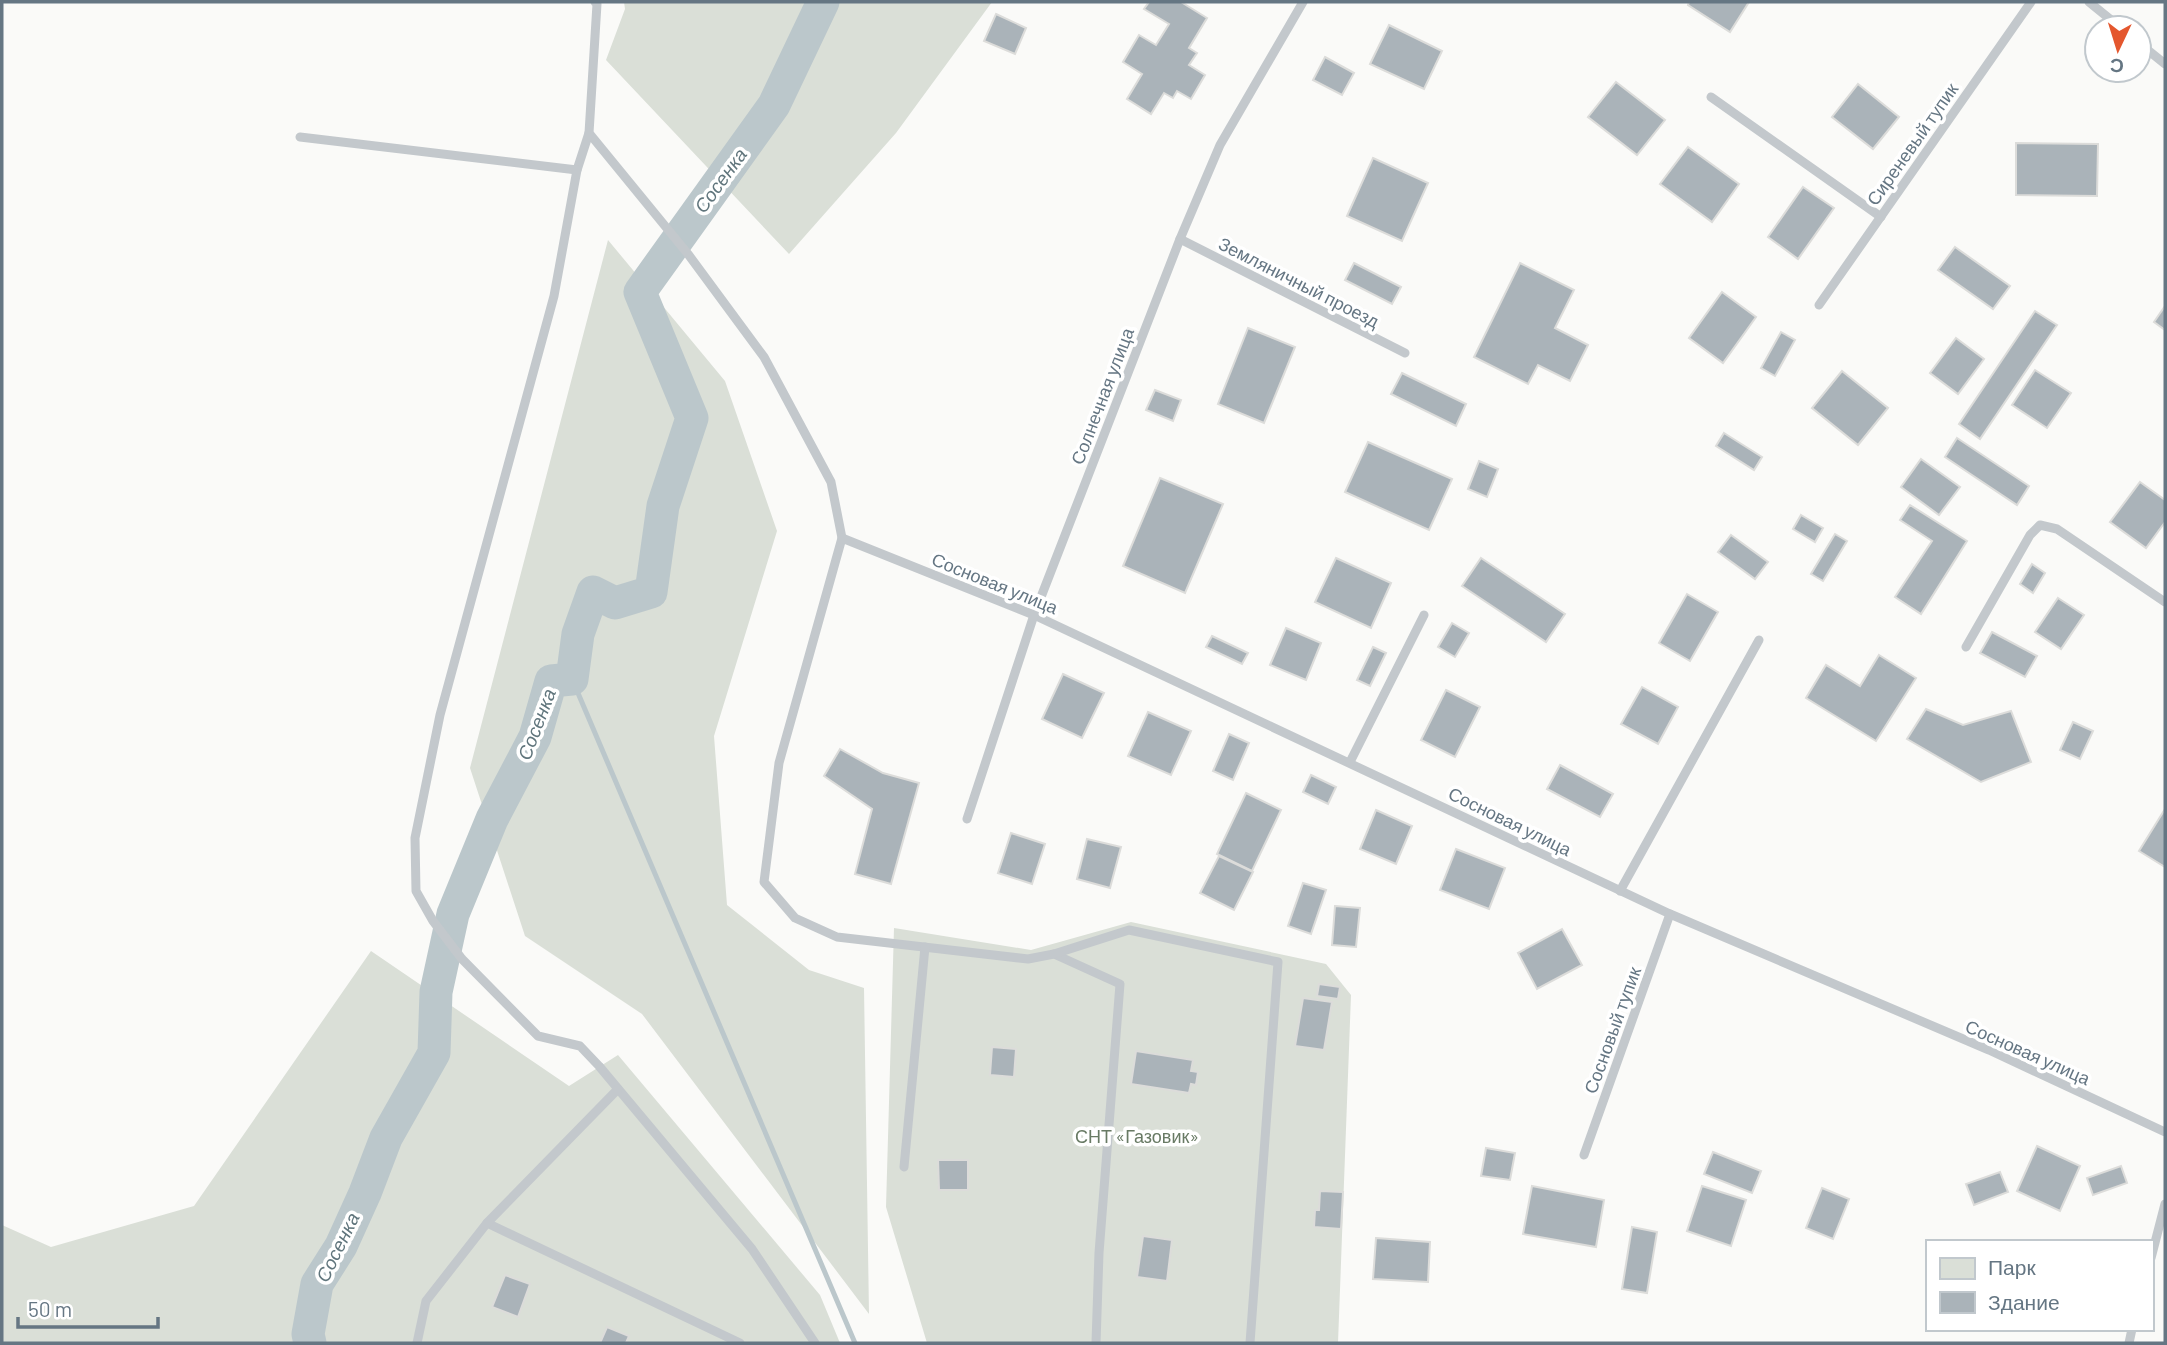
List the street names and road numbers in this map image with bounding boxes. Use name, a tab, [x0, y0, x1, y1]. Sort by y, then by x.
street label: Сиреневый тупик	[1862, 78, 1962, 209]
street label: Земляничный проезд	[1215, 232, 1383, 332]
street label: Солнечная улица	[1066, 324, 1139, 467]
street label: Сосновая улица	[929, 548, 1062, 619]
street label: Сосновая улица	[1445, 782, 1576, 861]
street label: Сосновый тупик	[1579, 964, 1645, 1096]
street label: Сосновая улица	[1962, 1015, 2095, 1090]

